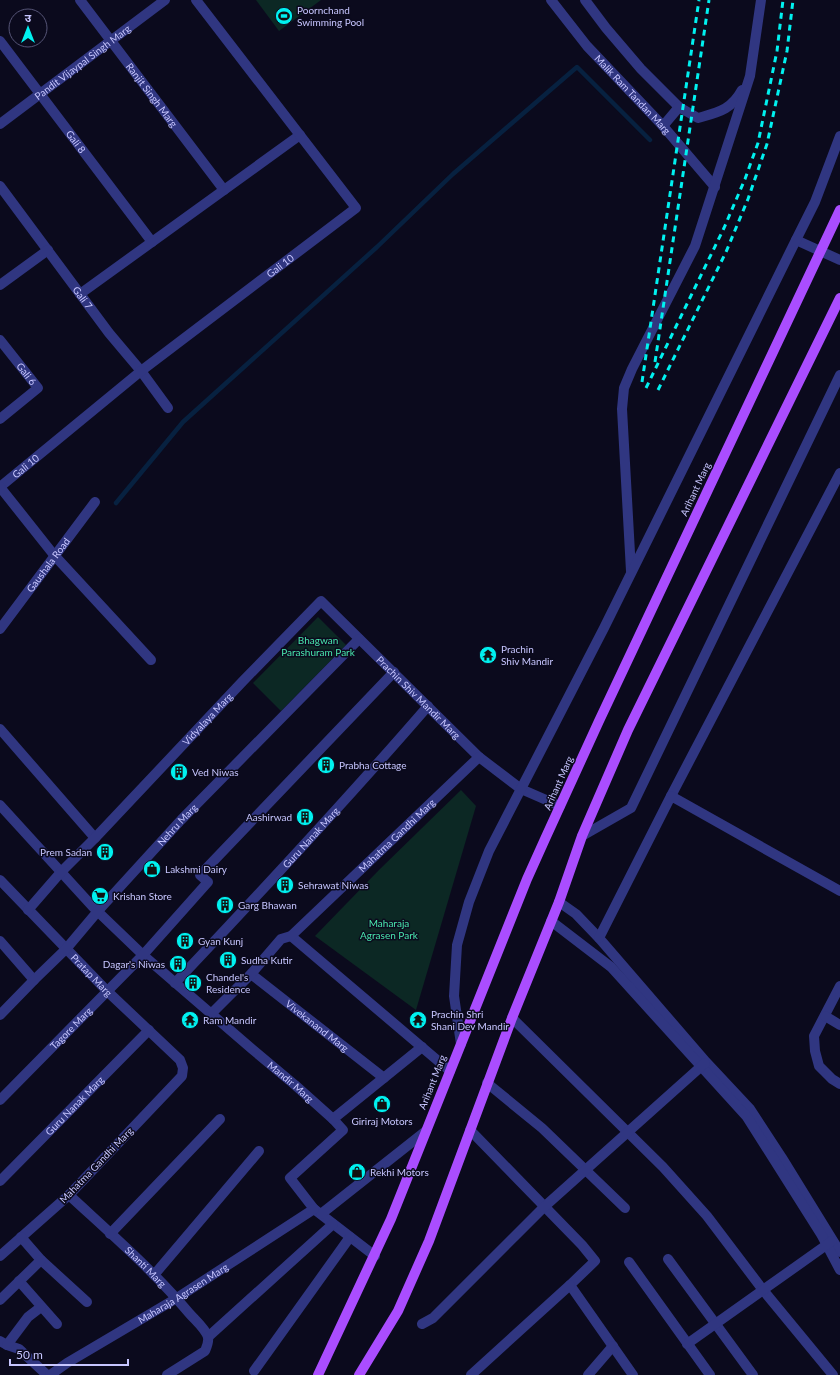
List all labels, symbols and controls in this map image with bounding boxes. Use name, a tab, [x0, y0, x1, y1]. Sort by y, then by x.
place label: Poornchand Swimming Pool	[297, 4, 364, 28]
sports icon: Poornchand Swimming Pool	[274, 6, 294, 26]
north arrow	[8, 8, 48, 48]
text: उ	[25, 11, 32, 24]
street label: Pandit Vijaypal Singh Marg	[32, 22, 133, 102]
street label: Malik Ram Tandan Marg	[592, 52, 673, 137]
street label: Ranjit Singh Marg	[124, 60, 180, 129]
street label: Gali 8	[64, 128, 89, 155]
street label: Gali 10	[264, 251, 296, 280]
street label: Gali 7	[70, 284, 95, 312]
street label: Gali 6	[14, 360, 39, 388]
street label: Gali 10	[10, 451, 42, 481]
street label: Arihant Marg	[677, 460, 713, 518]
street label: Gaushala Road	[24, 535, 72, 595]
park label: Bhagwan Parashuram Park	[281, 634, 356, 658]
place label: Prachin Shiv Mandir	[501, 643, 553, 667]
temple icon: Prachin Shiv Mandir	[478, 645, 498, 665]
street label: Prachin Shiv Mandir Marg	[374, 653, 463, 741]
street label: Vidyalaya Marg	[180, 690, 235, 748]
street label: Arihant Marg	[541, 754, 575, 812]
building icon: Prabha Cottage	[316, 755, 336, 775]
place label: Prabha Cottage	[339, 759, 407, 771]
building icon: Ved Niwas	[169, 762, 189, 782]
place label: Ved Niwas	[192, 766, 239, 778]
street label: Mahatma Gandhi Marg	[356, 796, 437, 875]
street label: Nehru Marg	[155, 801, 200, 848]
street label: Guru Nanak Marg	[280, 805, 342, 870]
building icon: Aashirwad	[295, 807, 315, 827]
place label: Aashirwad	[246, 811, 292, 823]
building icon: Prem Sadan	[95, 842, 115, 862]
place label: Prem Sadan	[40, 846, 92, 858]
shop icon: Lakshmi Dairy	[142, 859, 162, 879]
place label: Lakshmi Dairy	[165, 863, 228, 875]
building icon: Sehrawat Niwas	[275, 875, 295, 895]
place label: Sehrawat Niwas	[298, 879, 369, 891]
supermarket icon: Krishan Store	[90, 886, 110, 906]
place label: Krishan Store	[113, 890, 172, 902]
building icon: Garg Bhawan	[215, 895, 235, 915]
place label: Garg Bhawan	[238, 899, 297, 911]
park label: Maharaja Agrasen Park	[360, 917, 419, 941]
building icon: Gyan Kunj	[175, 931, 195, 951]
place label: Gyan Kunj	[198, 935, 243, 947]
building icon: Sudha Kutir	[218, 950, 238, 970]
street label: Pratap Marg	[69, 951, 115, 999]
building icon: Dagar's Niwas	[168, 954, 188, 974]
place label: Sudha Kutir	[241, 954, 293, 966]
place label: Dagar's Niwas	[103, 958, 165, 970]
place label: Chandel's Residence	[206, 971, 250, 995]
building icon: Chandel's Residence	[183, 973, 203, 993]
street label: Vivekanand Marg	[283, 997, 351, 1054]
street label: Tagore Marg	[47, 1004, 94, 1052]
place label: Prachin Shri Shani Dev Mandir	[431, 1008, 509, 1032]
temple icon: Ram Mandir	[180, 1010, 200, 1030]
temple icon: Prachin Shri Shani Dev Mandir	[408, 1010, 428, 1030]
place label: Ram Mandir	[203, 1014, 257, 1026]
street label: Arihant Marg	[416, 1053, 448, 1111]
street label: Mandir Marg	[265, 1059, 316, 1105]
street label: Guru Nanak Marg	[43, 1074, 106, 1138]
shop icon: Giriraj Motors	[372, 1094, 392, 1114]
place label: Giriraj Motors	[351, 1115, 413, 1127]
street label: Mahatma Gandhi Marg	[57, 1125, 135, 1205]
shop icon: Rekhi Motors	[347, 1162, 367, 1182]
place label: Rekhi Motors	[370, 1166, 429, 1178]
street label: Shanti Marg	[123, 1244, 169, 1290]
street label: Maharaja Agrasen Marg	[136, 1261, 230, 1326]
scale bar	[10, 1341, 128, 1367]
text: 50 m	[16, 1347, 43, 1362]

